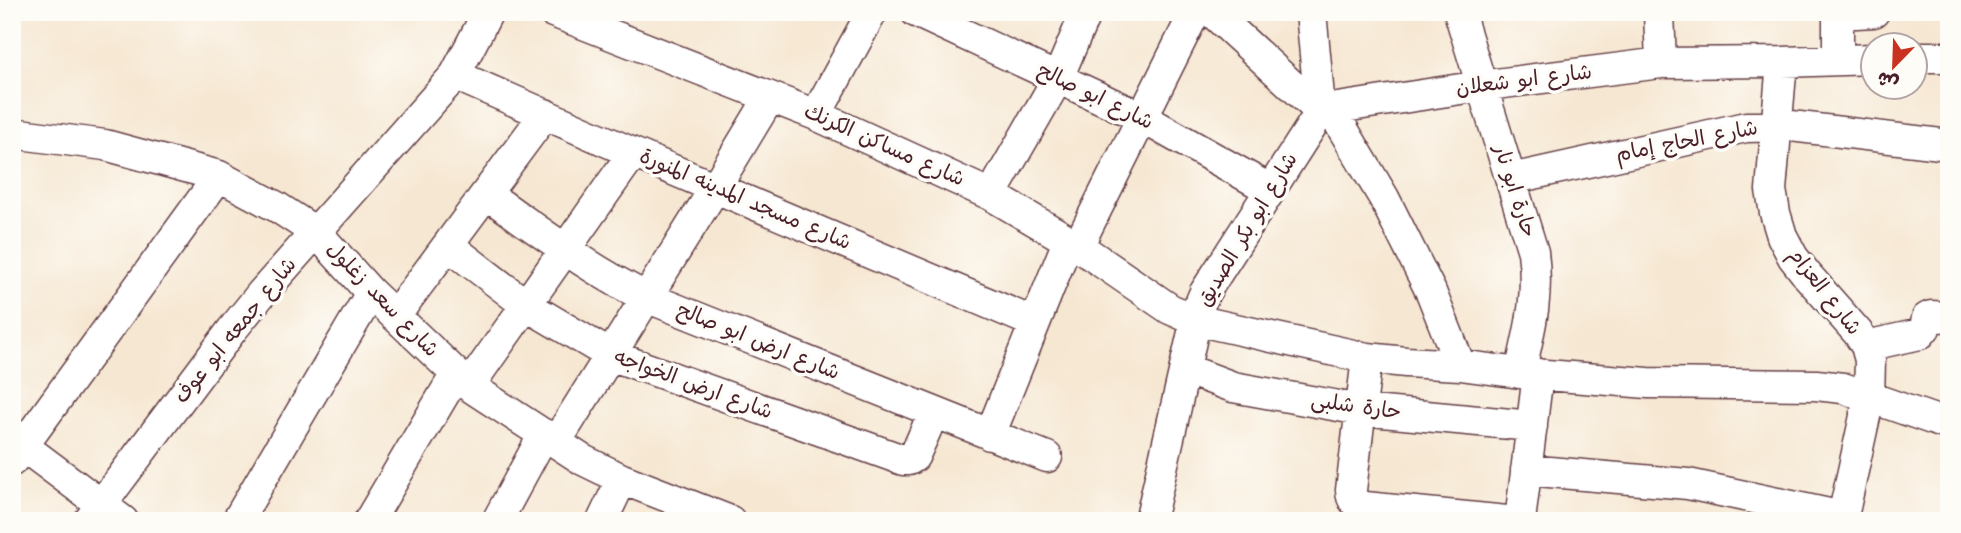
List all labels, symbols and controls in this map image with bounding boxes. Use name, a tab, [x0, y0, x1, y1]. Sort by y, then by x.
north arrow	[1860, 32, 1930, 102]
street label: شارع ابو صالح	[1031, 55, 1159, 139]
street label: شارع ابو شعلان	[1454, 56, 1594, 106]
text: ش	[1873, 62, 1904, 98]
street label: شارع مساكن الكرنك	[798, 96, 970, 196]
street label: شارع الحاج إمام	[1613, 112, 1761, 172]
street label: حارة ابو نار	[1483, 139, 1545, 242]
street label: شارع مسجد المدينه المنورة	[634, 140, 856, 260]
street label: شارع ابو بكر الصديق	[1189, 147, 1307, 313]
street label: شارع سعد زغلول	[318, 234, 446, 366]
street label: شارع العزام	[1779, 241, 1869, 343]
street label: شارع جمعه ابو عوف	[166, 251, 306, 411]
street label: شارع ارض ابو صالح	[672, 294, 844, 390]
street label: شارع ارض الخواجه	[609, 341, 777, 429]
street label: حارة شلبى	[1309, 384, 1403, 430]

